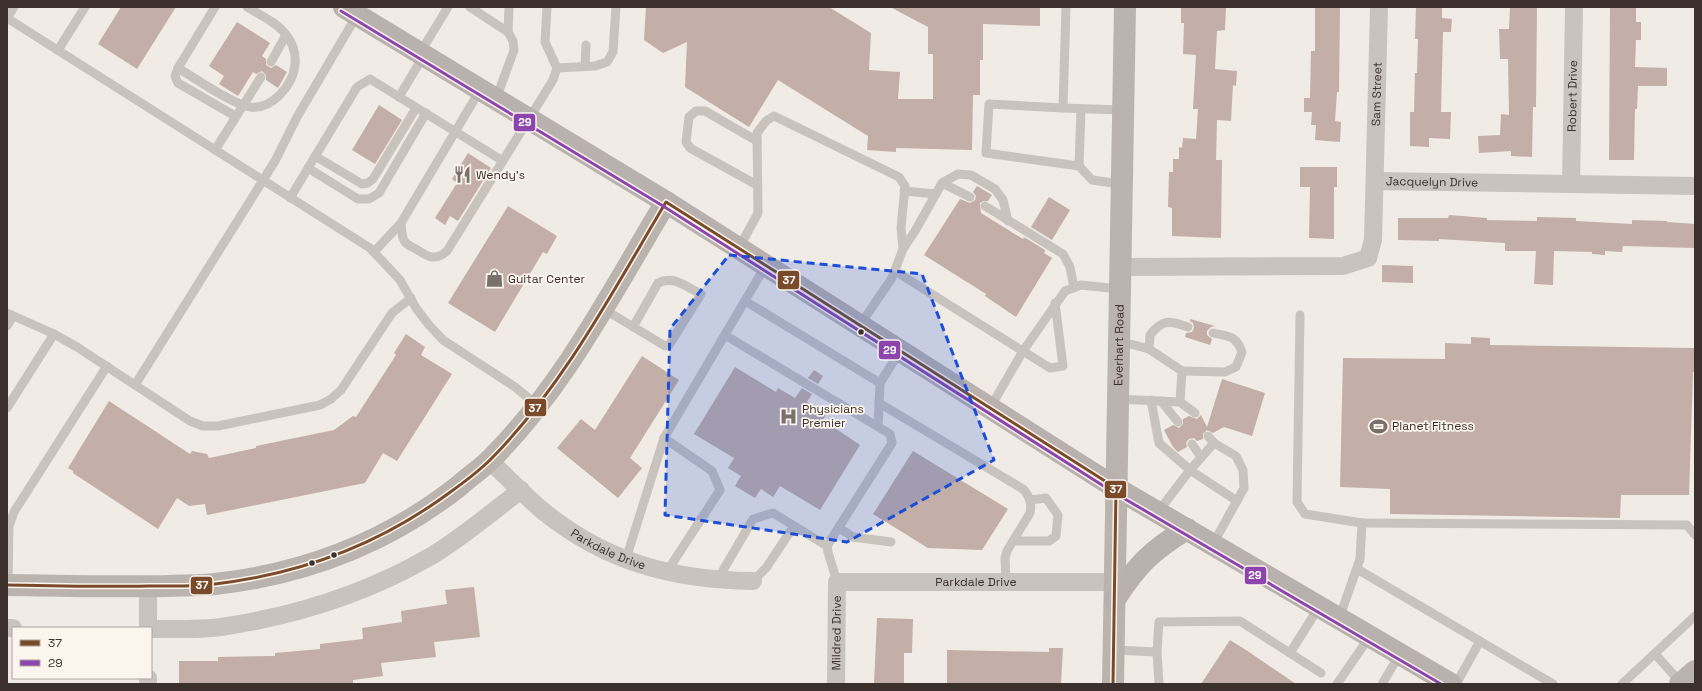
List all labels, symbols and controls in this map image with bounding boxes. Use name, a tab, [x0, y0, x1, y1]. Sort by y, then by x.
street label: Robert Drive	[1564, 60, 1581, 132]
street label: Sam Street	[1368, 62, 1386, 126]
line badge: 29	[513, 113, 536, 132]
text: 29	[518, 115, 532, 129]
restaurant icon: Wendy's	[453, 165, 473, 185]
place label: Wendy's	[476, 167, 525, 183]
street label: Jacquelyn Drive	[1386, 173, 1478, 191]
shop icon: Guitar Center	[485, 269, 505, 289]
line badge: 37	[777, 270, 800, 290]
place label: Guitar Center	[508, 271, 586, 287]
text: 37	[783, 273, 795, 287]
street label: Everhart Road	[1110, 304, 1128, 386]
unlabelled marker	[856, 327, 866, 337]
line badge: 29	[878, 340, 901, 360]
text: 29	[883, 343, 897, 357]
line badge: 37	[524, 398, 547, 417]
text: 37	[529, 401, 541, 415]
place label: Physicians Premier	[802, 401, 864, 431]
hospital icon: Physicians Premier	[779, 406, 799, 426]
sports icon: Planet Fitness	[1369, 416, 1389, 436]
place label: Planet Fitness	[1392, 418, 1474, 434]
line badge: 37	[1104, 480, 1127, 499]
text: 37	[1110, 482, 1122, 496]
street label: Parkdale Drive	[568, 525, 648, 574]
unlabelled marker	[329, 550, 339, 560]
unlabelled marker	[307, 558, 317, 568]
line badge: 29	[1244, 566, 1267, 585]
text: 29	[1248, 568, 1262, 582]
street label: Parkdale Drive	[935, 574, 1017, 590]
line badge: 37	[190, 576, 213, 595]
text: 37	[196, 578, 208, 592]
street label: Mildred Drive	[828, 595, 845, 671]
legend	[12, 627, 152, 679]
text: 37	[48, 635, 62, 651]
text: 29	[48, 655, 63, 671]

